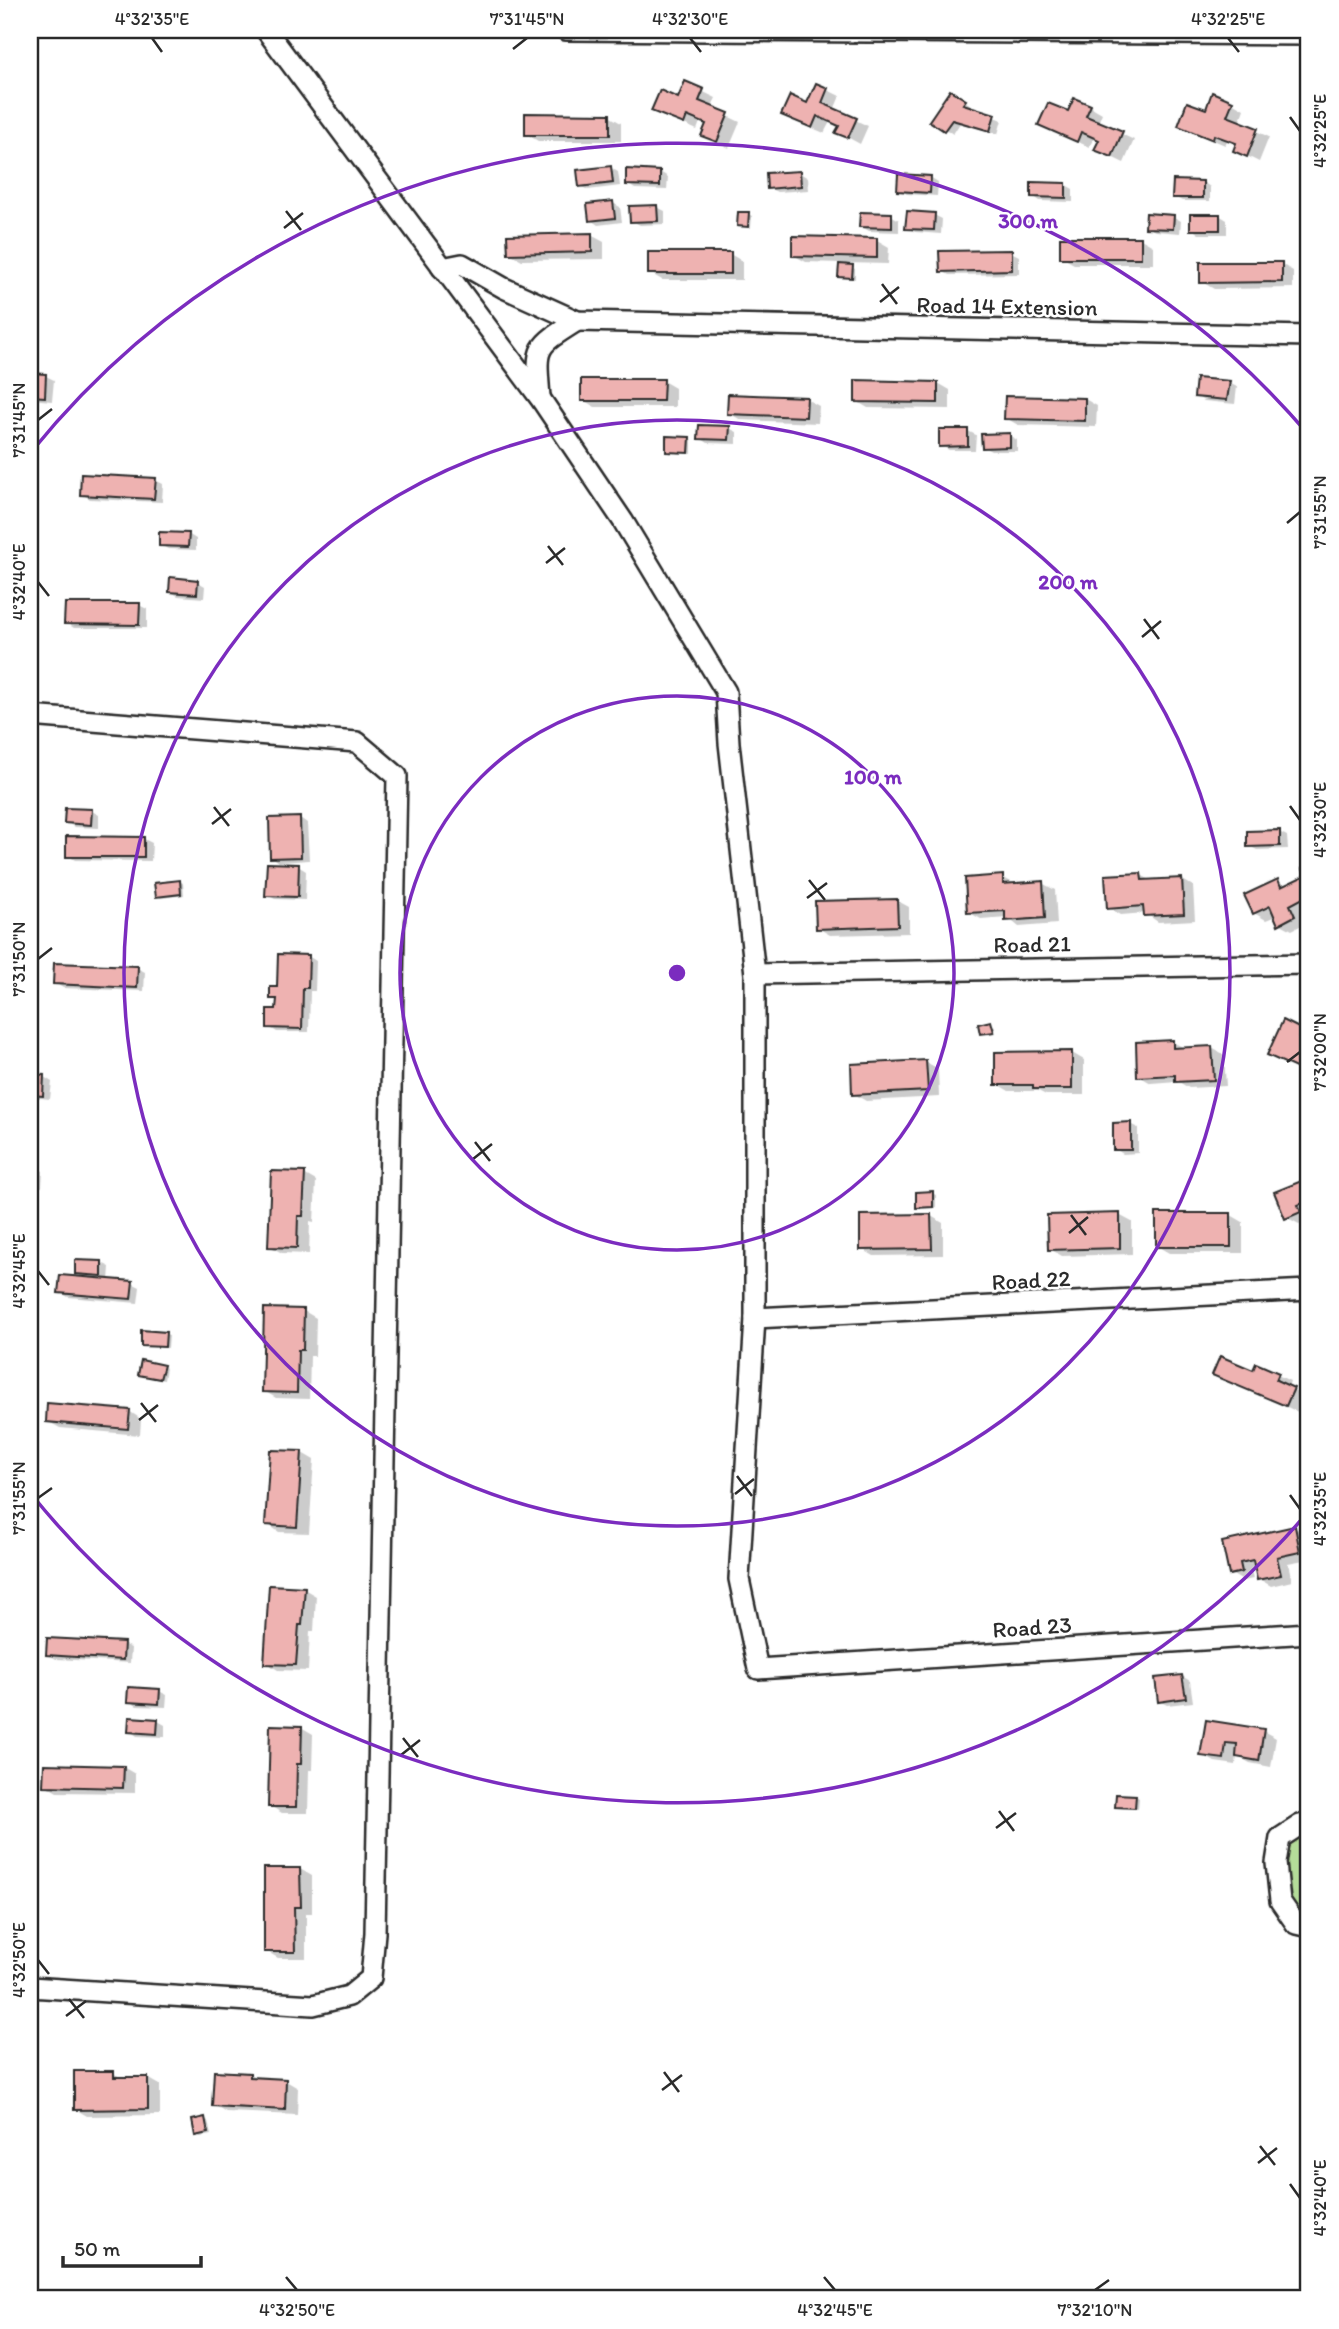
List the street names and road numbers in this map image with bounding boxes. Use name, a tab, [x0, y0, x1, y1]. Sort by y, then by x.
street label: Road 14 Extension	[916, 290, 1098, 322]
street label: Road 21	[993, 929, 1071, 959]
street label: Road 22	[991, 1264, 1071, 1296]
street label: Road 23	[991, 1610, 1073, 1644]

